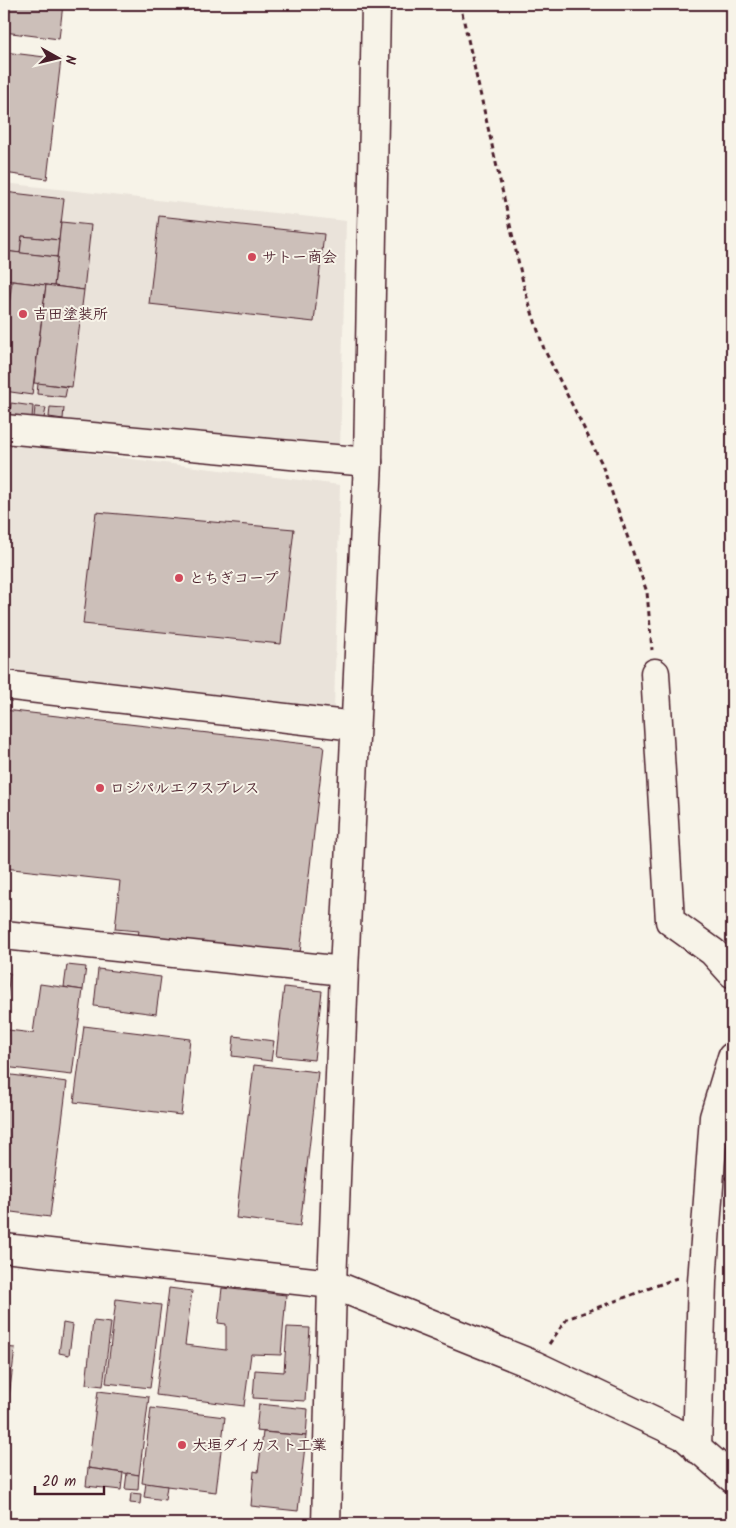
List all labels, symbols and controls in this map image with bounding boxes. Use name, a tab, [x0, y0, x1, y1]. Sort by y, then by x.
north arrow	[32, 32, 82, 82]
text: N	[58, 54, 81, 66]
place label: サトー商会	[262, 246, 337, 270]
marker: サトー商会	[246, 251, 258, 263]
place label: 吉田塗装所	[33, 303, 108, 327]
marker: 吉田塗装所	[17, 308, 29, 320]
place label: とちぎコープ	[189, 567, 278, 591]
marker: とちぎコープ	[173, 572, 185, 584]
place label: ロジパルエクスプレス	[110, 777, 259, 801]
marker: ロジパルエクスプレス	[94, 782, 106, 794]
place label: 大垣ダイカスト工業	[192, 1434, 327, 1458]
marker: 大垣ダイカスト工業	[176, 1439, 188, 1451]
scale bar	[35, 1463, 104, 1495]
text: 20 m	[42, 1470, 76, 1494]

